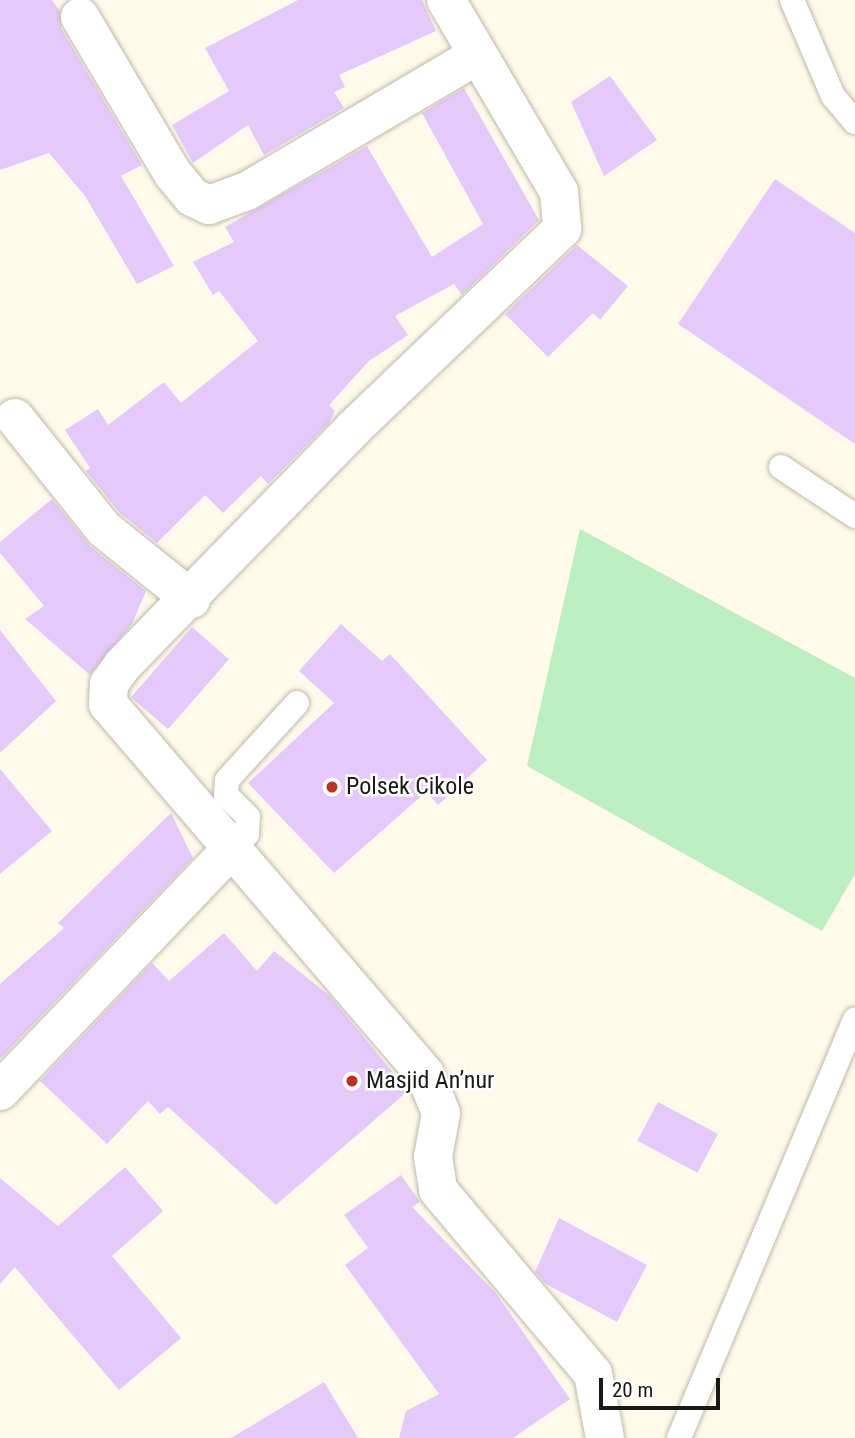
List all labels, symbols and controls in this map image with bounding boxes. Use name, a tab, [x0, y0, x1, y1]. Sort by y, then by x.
place label: Polsek Cikole	[346, 773, 474, 801]
marker: Polsek Cikole	[324, 779, 340, 795]
place label: Masjid An’nur	[366, 1067, 494, 1095]
marker: Masjid An’nur	[344, 1073, 360, 1089]
scale bar	[603, 1364, 724, 1408]
text: 20 m	[612, 1378, 653, 1402]

